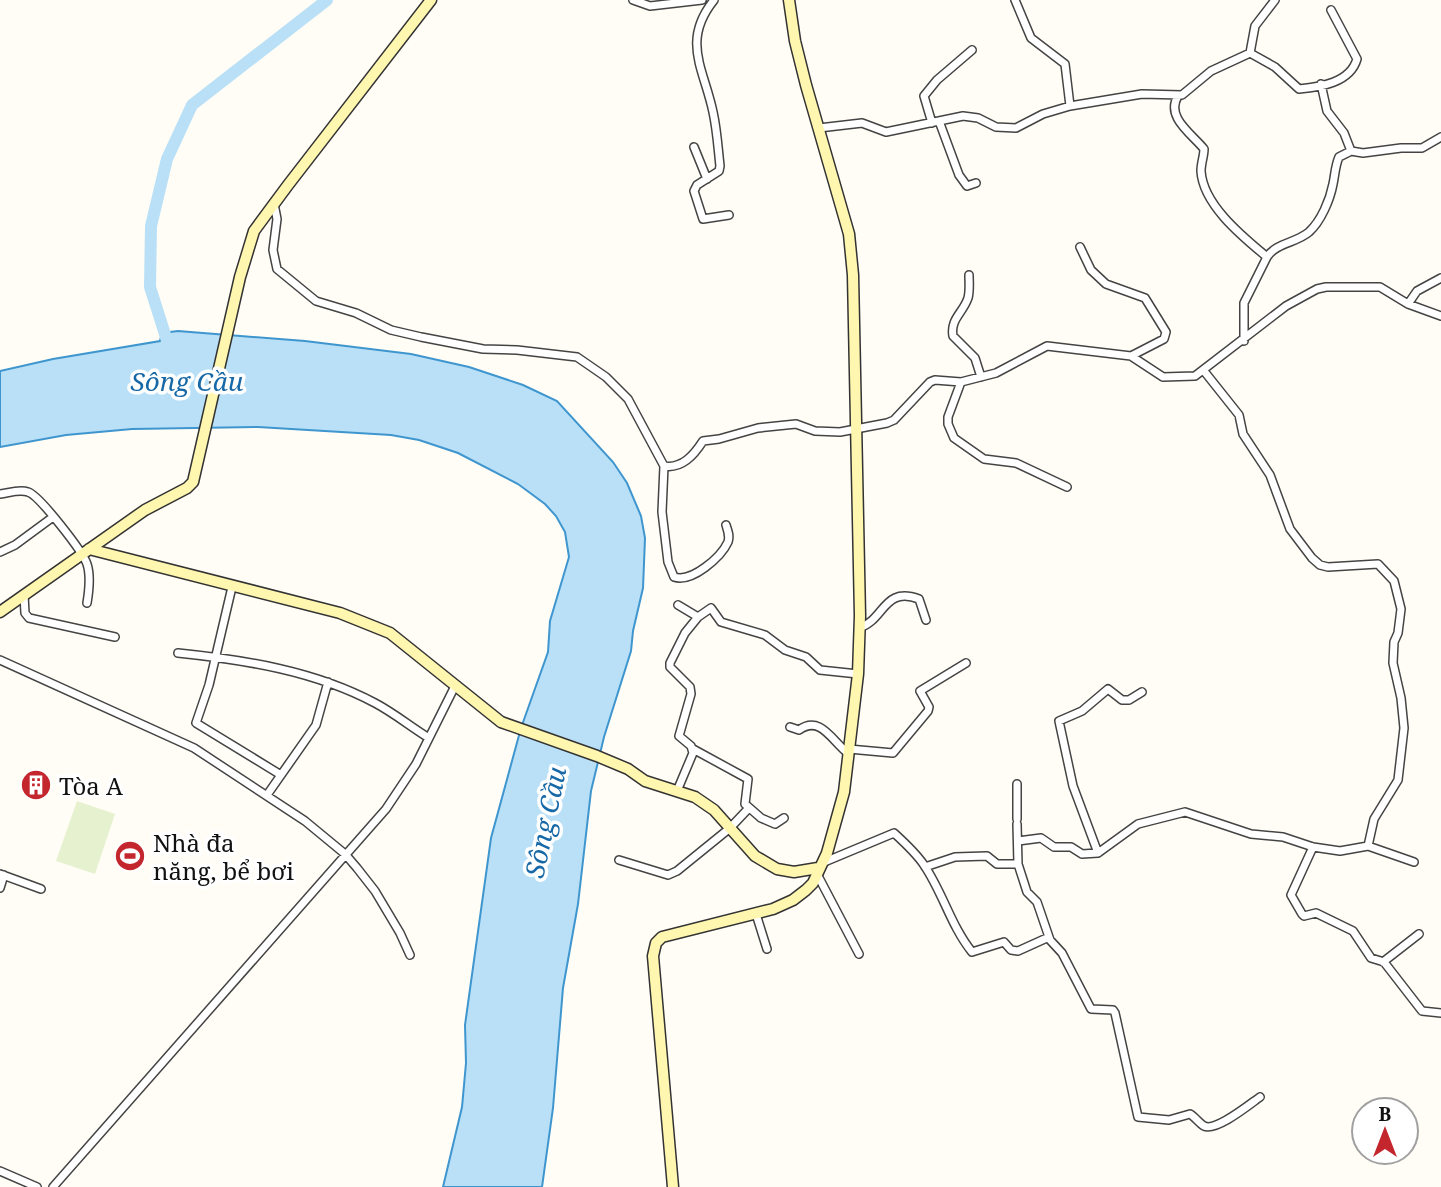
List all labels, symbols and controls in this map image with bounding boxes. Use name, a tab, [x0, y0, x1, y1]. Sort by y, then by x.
water label: Sông Cầu	[131, 363, 244, 399]
water label: Sông Cầu	[516, 763, 574, 881]
building icon: Tòa A	[19, 768, 53, 802]
place label: Tòa A	[59, 769, 123, 802]
place label: Nhà đa năng, bể bơi	[153, 826, 294, 887]
sports icon: Nhà đa năng, bể bơi	[113, 839, 147, 873]
north arrow	[1350, 1096, 1420, 1166]
text: B	[1379, 1101, 1392, 1127]

